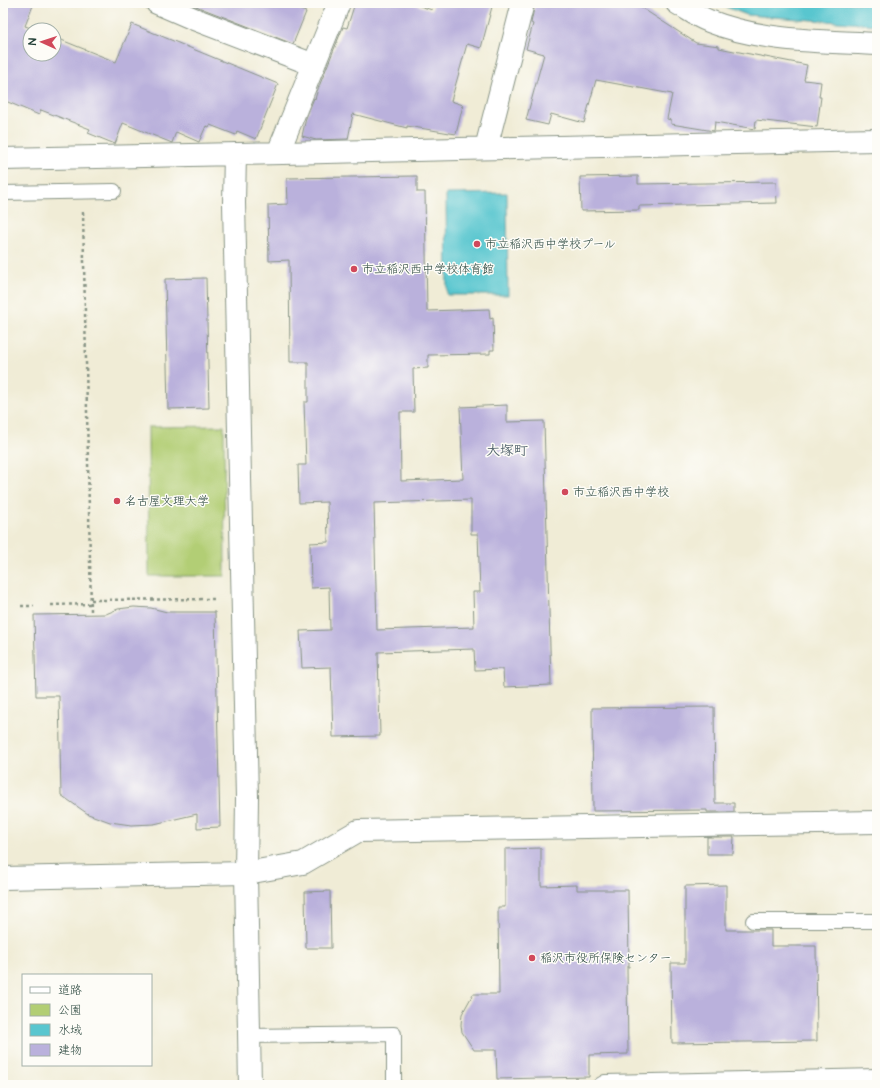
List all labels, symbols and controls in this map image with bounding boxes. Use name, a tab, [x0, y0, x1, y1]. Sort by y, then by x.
north arrow	[22, 22, 62, 62]
text: N	[25, 38, 40, 45]
place label: 市立稲沢西中学校プール	[485, 236, 616, 253]
marker: 市立稲沢西中学校プール	[472, 239, 482, 249]
place label: 市立稲沢西中学校体育館	[362, 261, 494, 278]
marker: 市立稲沢西中学校体育館	[349, 264, 359, 274]
district label: 大塚町	[486, 441, 528, 461]
place label: 市立稲沢西中学校	[573, 484, 669, 501]
marker: 市立稲沢西中学校	[560, 487, 570, 497]
place label: 名古屋文理大学	[125, 493, 209, 510]
marker: 名古屋文理大学	[112, 496, 122, 506]
place label: 稲沢市役所保険センター	[540, 950, 672, 967]
marker: 稲沢市役所保険センター	[527, 953, 537, 963]
legend	[22, 974, 152, 1066]
text: 道路	[58, 982, 82, 999]
text: 公園	[58, 1002, 82, 1019]
text: 水域	[58, 1022, 82, 1039]
text: 建物	[58, 1042, 82, 1059]

